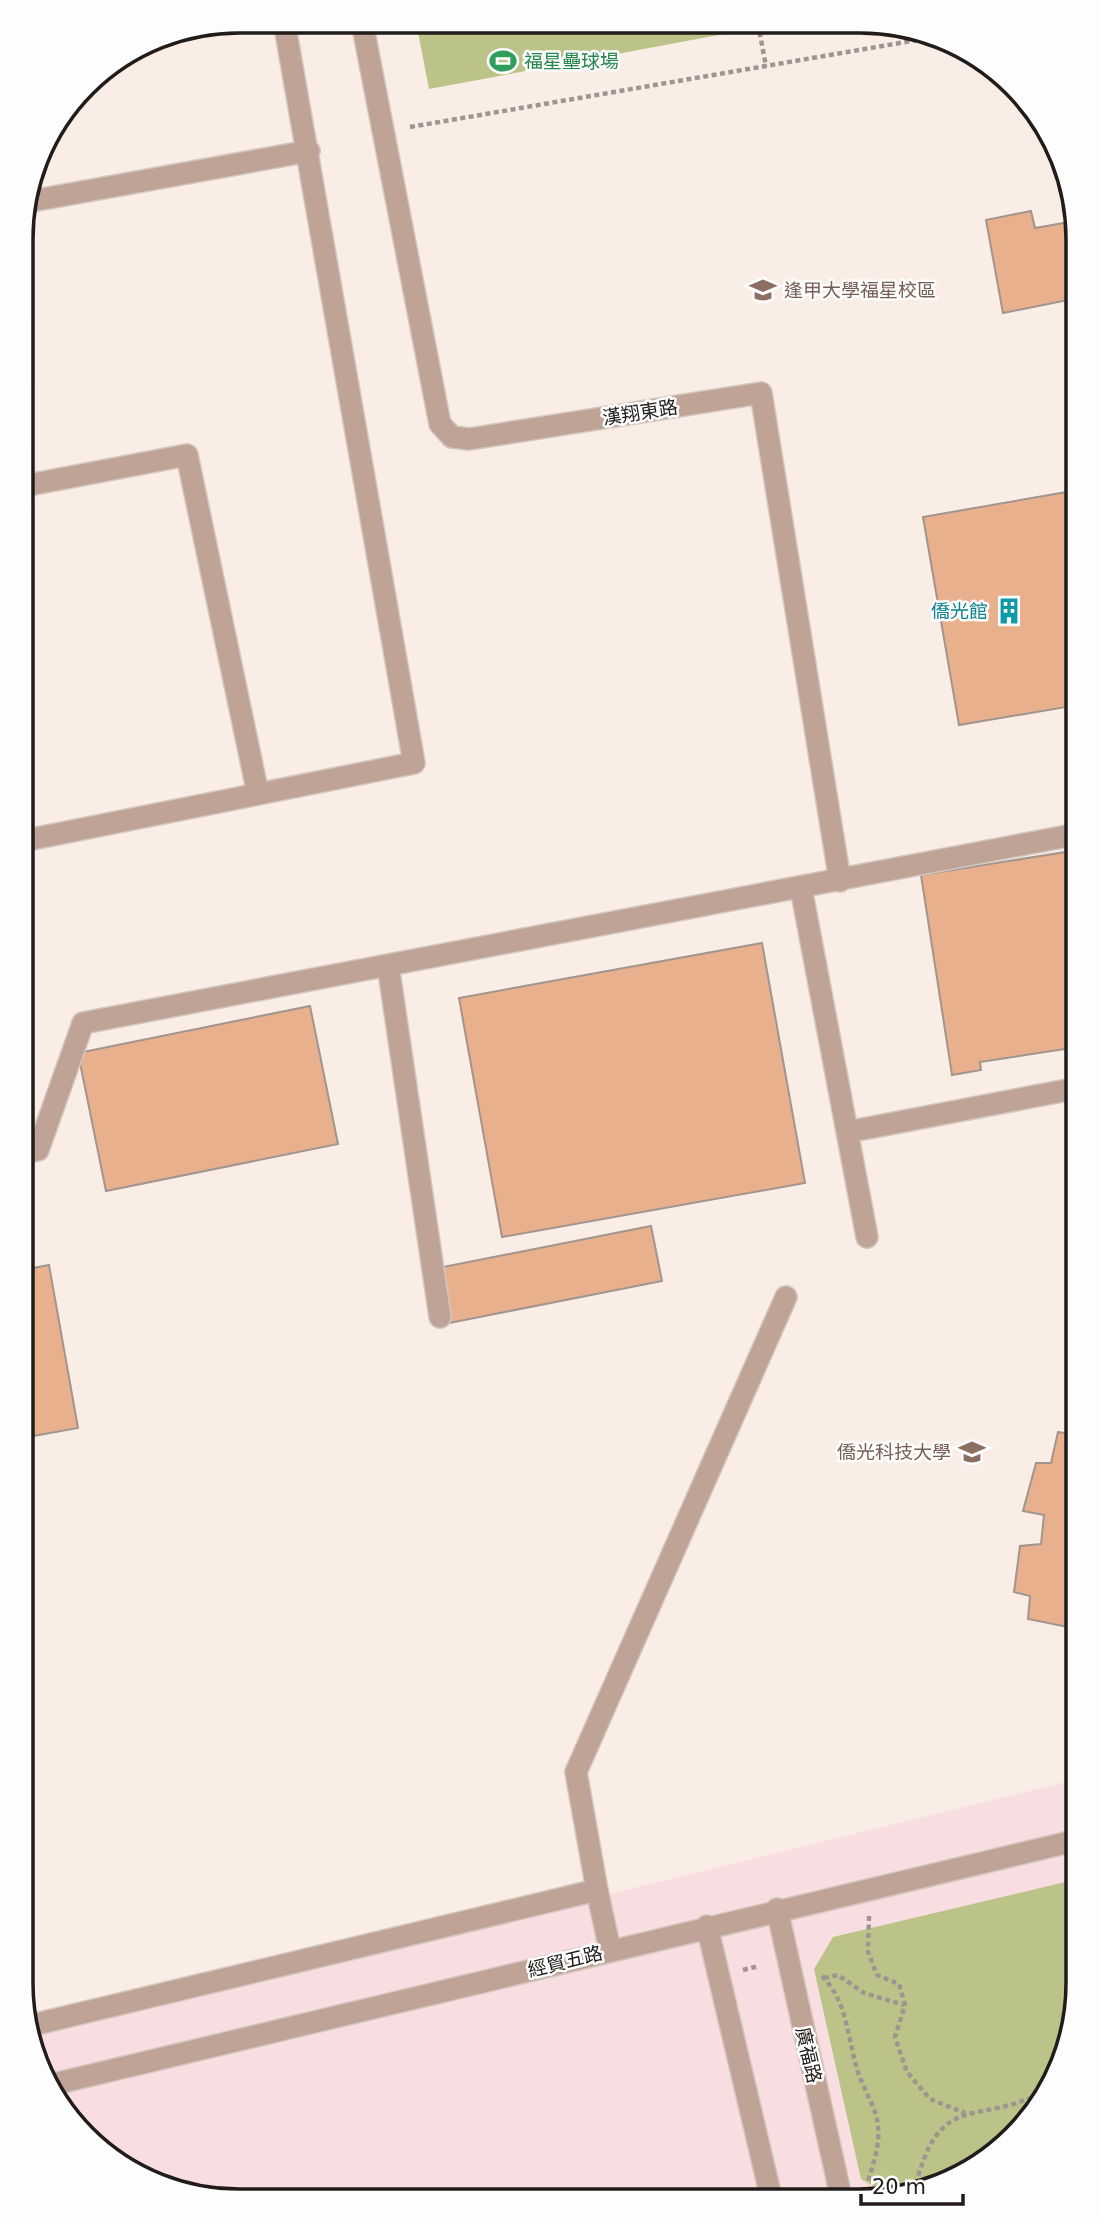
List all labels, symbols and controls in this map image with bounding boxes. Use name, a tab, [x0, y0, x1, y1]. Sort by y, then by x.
sports icon: 福星壘球場	[488, 46, 518, 76]
place label: 福星壘球場	[524, 50, 619, 72]
school or university icon: 逢甲大學福星校區	[748, 275, 778, 305]
place label: 逢甲大學福星校區	[784, 279, 936, 301]
street label: 漢翔東路	[601, 395, 679, 429]
building icon: 僑光館	[994, 596, 1024, 626]
place label: 僑光館	[931, 600, 988, 622]
school or university icon: 僑光科技大學	[957, 1437, 987, 1467]
place label: 僑光科技大學	[837, 1441, 951, 1463]
street label: 經貿五路	[525, 1941, 605, 1981]
street label: 廣福路	[792, 2025, 826, 2085]
scale bar	[861, 2162, 962, 2206]
text: 20 m	[872, 2175, 926, 2199]

